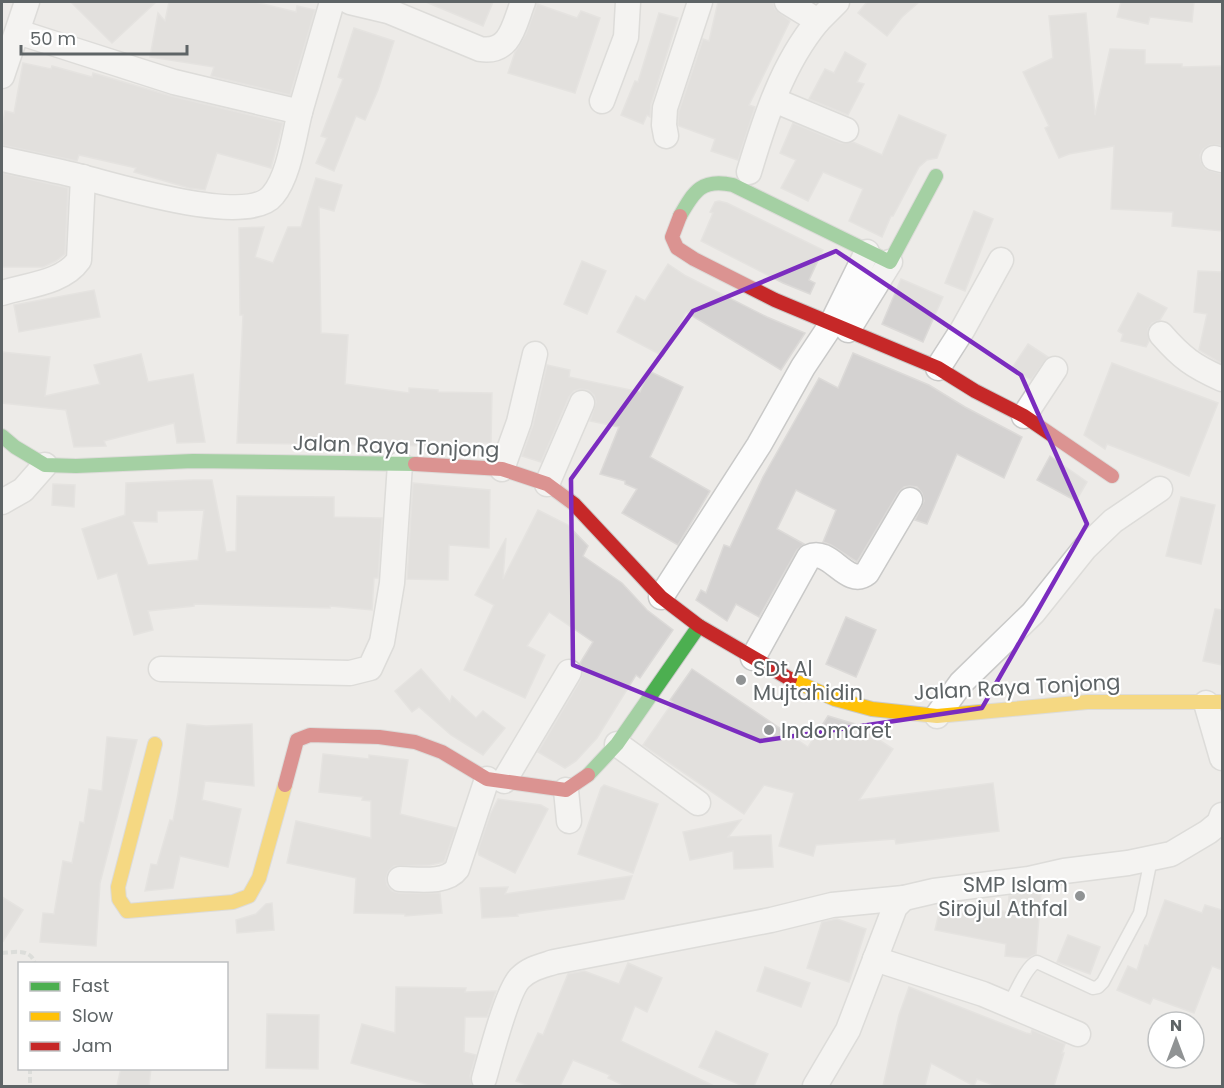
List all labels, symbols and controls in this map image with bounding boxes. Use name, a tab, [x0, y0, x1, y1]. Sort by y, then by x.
scale bar	[21, 18, 188, 56]
text: 50 m	[30, 26, 76, 51]
street label: Jalan Raya Tonjong	[292, 428, 500, 464]
place label: SDt Al Mujtahidin	[753, 654, 863, 707]
street label: Jalan Raya Tonjong	[913, 667, 1121, 707]
marker: SDt Al Mujtahidin	[734, 673, 748, 687]
place label: Indomaret	[781, 716, 892, 745]
marker: Indomaret	[762, 723, 776, 737]
place label: SMP Islam Sirojul Athfal	[938, 870, 1068, 923]
marker: SMP Islam Sirojul Athfal	[1073, 889, 1087, 903]
legend	[18, 962, 228, 1070]
text: Fast	[72, 973, 109, 998]
text: Slow	[72, 1003, 114, 1028]
north arrow	[1146, 1010, 1206, 1070]
text: N	[1170, 1014, 1182, 1037]
text: Jam	[72, 1033, 112, 1058]

